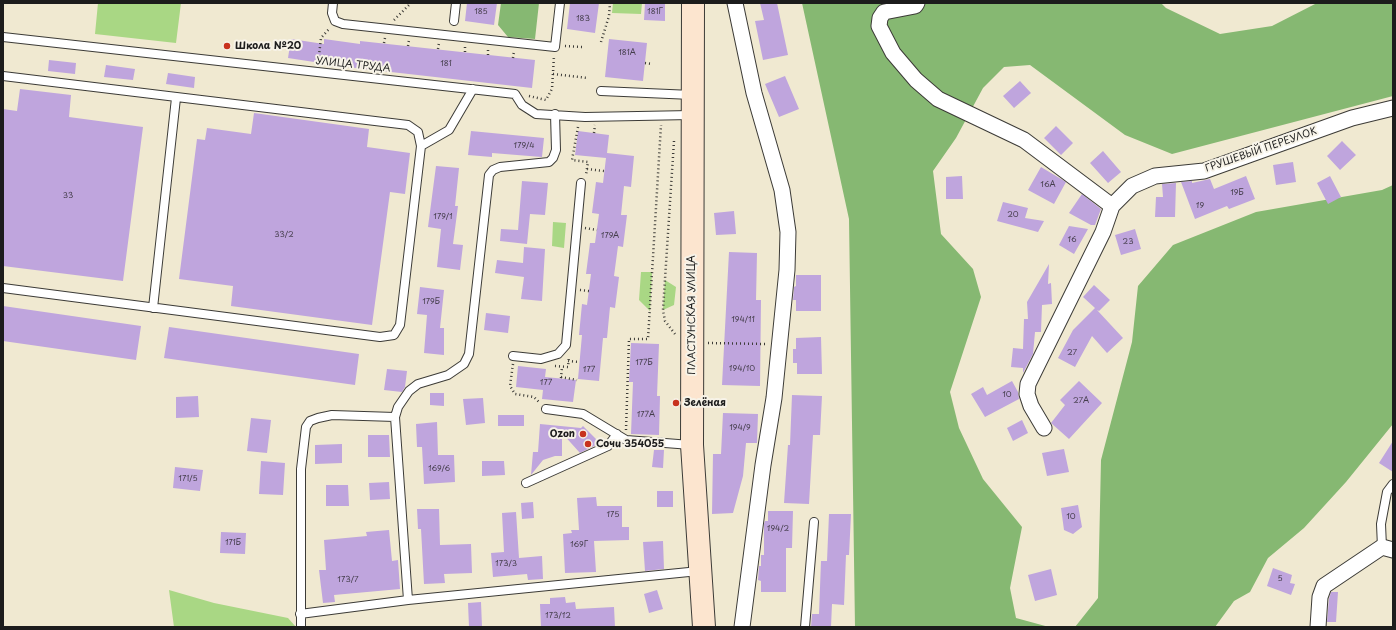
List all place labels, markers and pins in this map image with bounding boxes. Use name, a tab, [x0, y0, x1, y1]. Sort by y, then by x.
place label: Школа №20	[235, 40, 301, 52]
marker: Школа №20	[222, 41, 232, 51]
place label: Зелёная	[684, 397, 726, 409]
marker: Зелёная	[671, 398, 681, 408]
place label: Ozon	[550, 428, 575, 440]
marker: Ozon	[578, 429, 588, 439]
place label: Сочи 354055	[596, 438, 664, 450]
marker: Сочи 354055	[583, 439, 593, 449]

